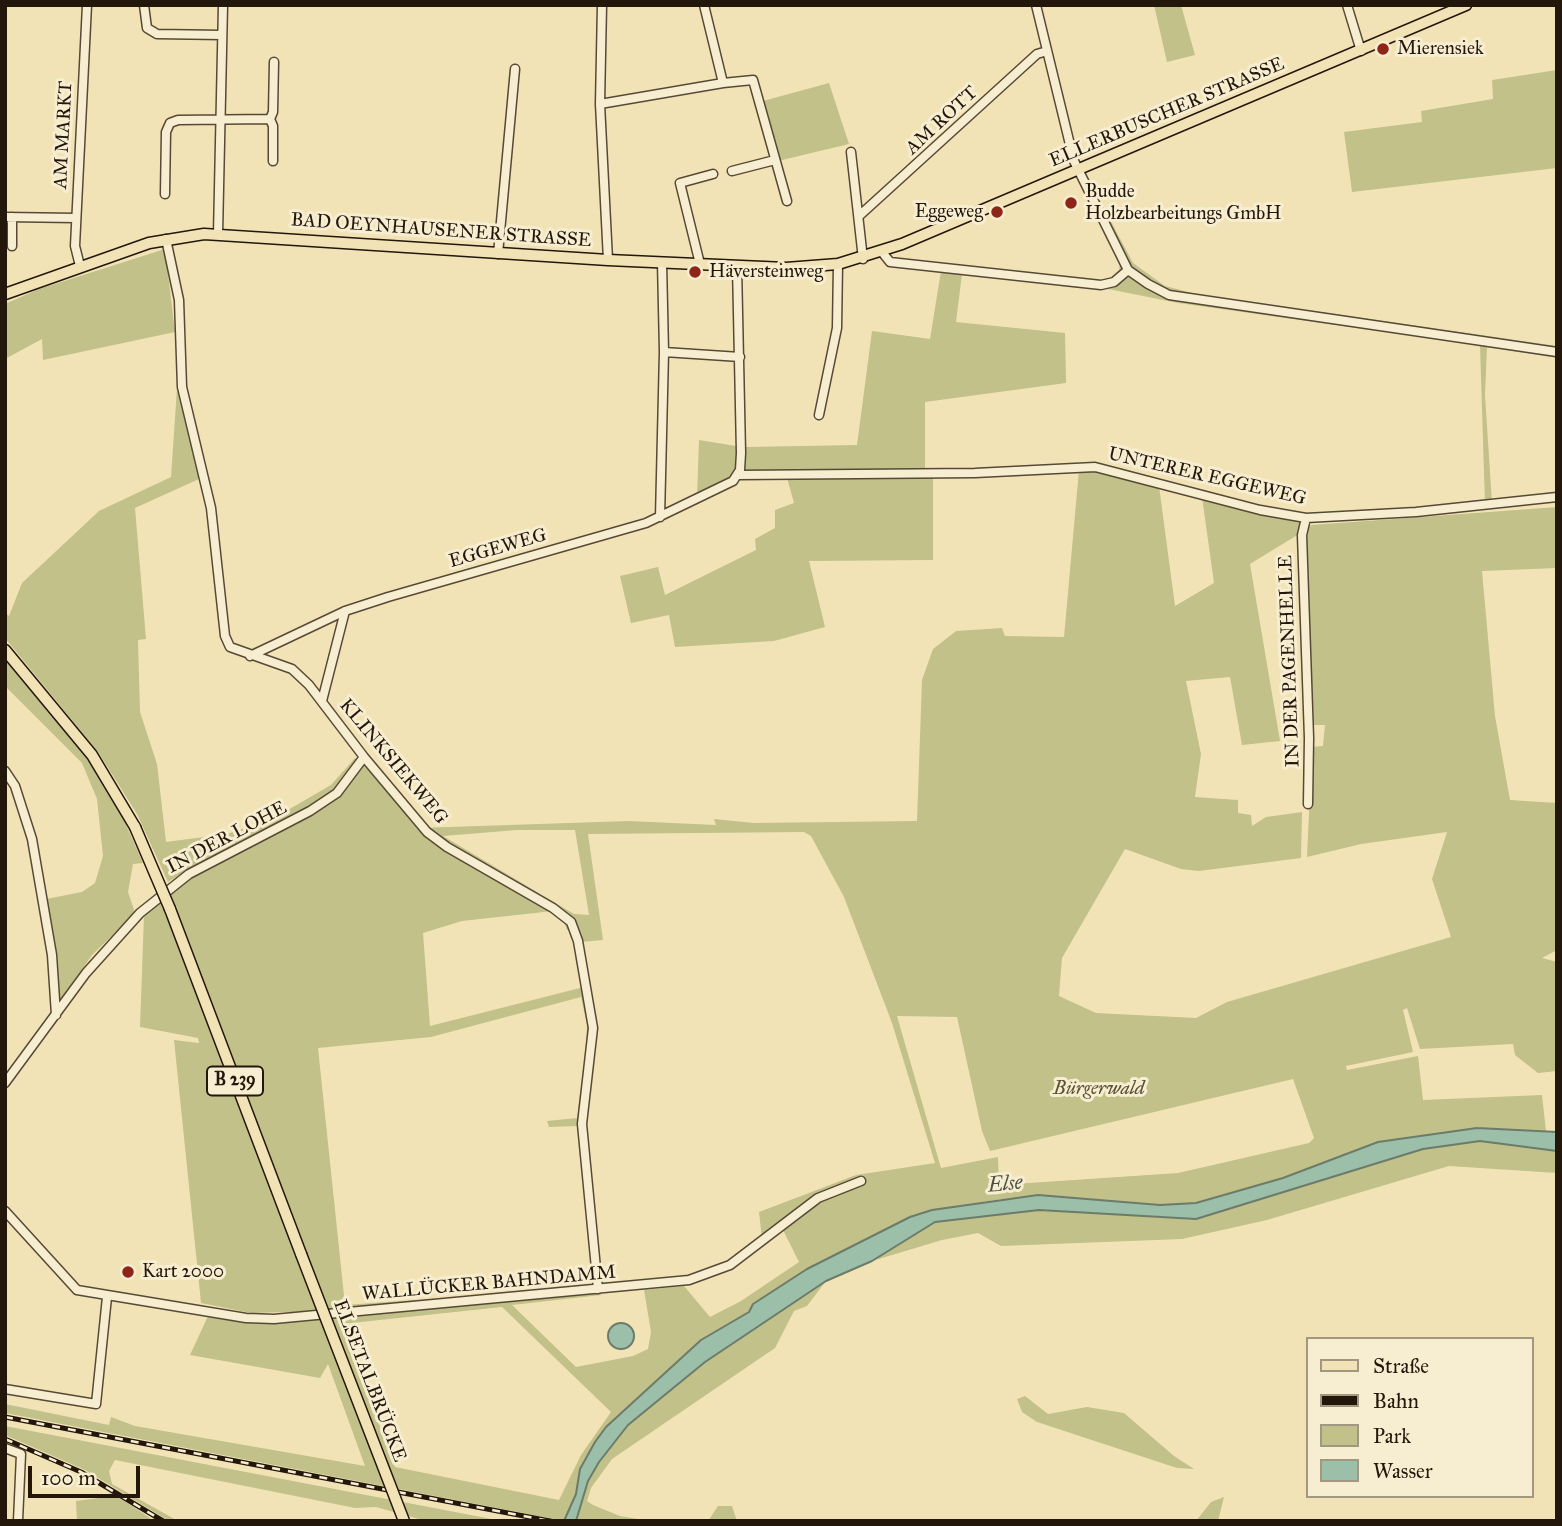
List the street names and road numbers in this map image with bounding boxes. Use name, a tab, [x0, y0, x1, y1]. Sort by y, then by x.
street label: ELLERBUSCHER STRASSE	[1046, 53, 1288, 173]
street label: AM MARKT	[50, 80, 78, 190]
street label: AM ROTT	[901, 82, 983, 160]
street label: BAD OEYNHAUSENER STRASSE	[290, 209, 592, 253]
street label: UNTERER EGGEWEG	[1106, 443, 1308, 511]
street label: EGGEWEG	[447, 524, 549, 574]
street label: IN DER PAGENHELLE	[1275, 555, 1305, 767]
street label: KLINKSIEKWEG	[334, 695, 452, 829]
street label: IN DER LOHE	[163, 797, 291, 879]
road number: B 239	[207, 1066, 263, 1096]
street label: WALLÜCKER BAHNDAMM	[361, 1262, 617, 1306]
street label: ELSETALBRÜCKE	[328, 1297, 410, 1465]

